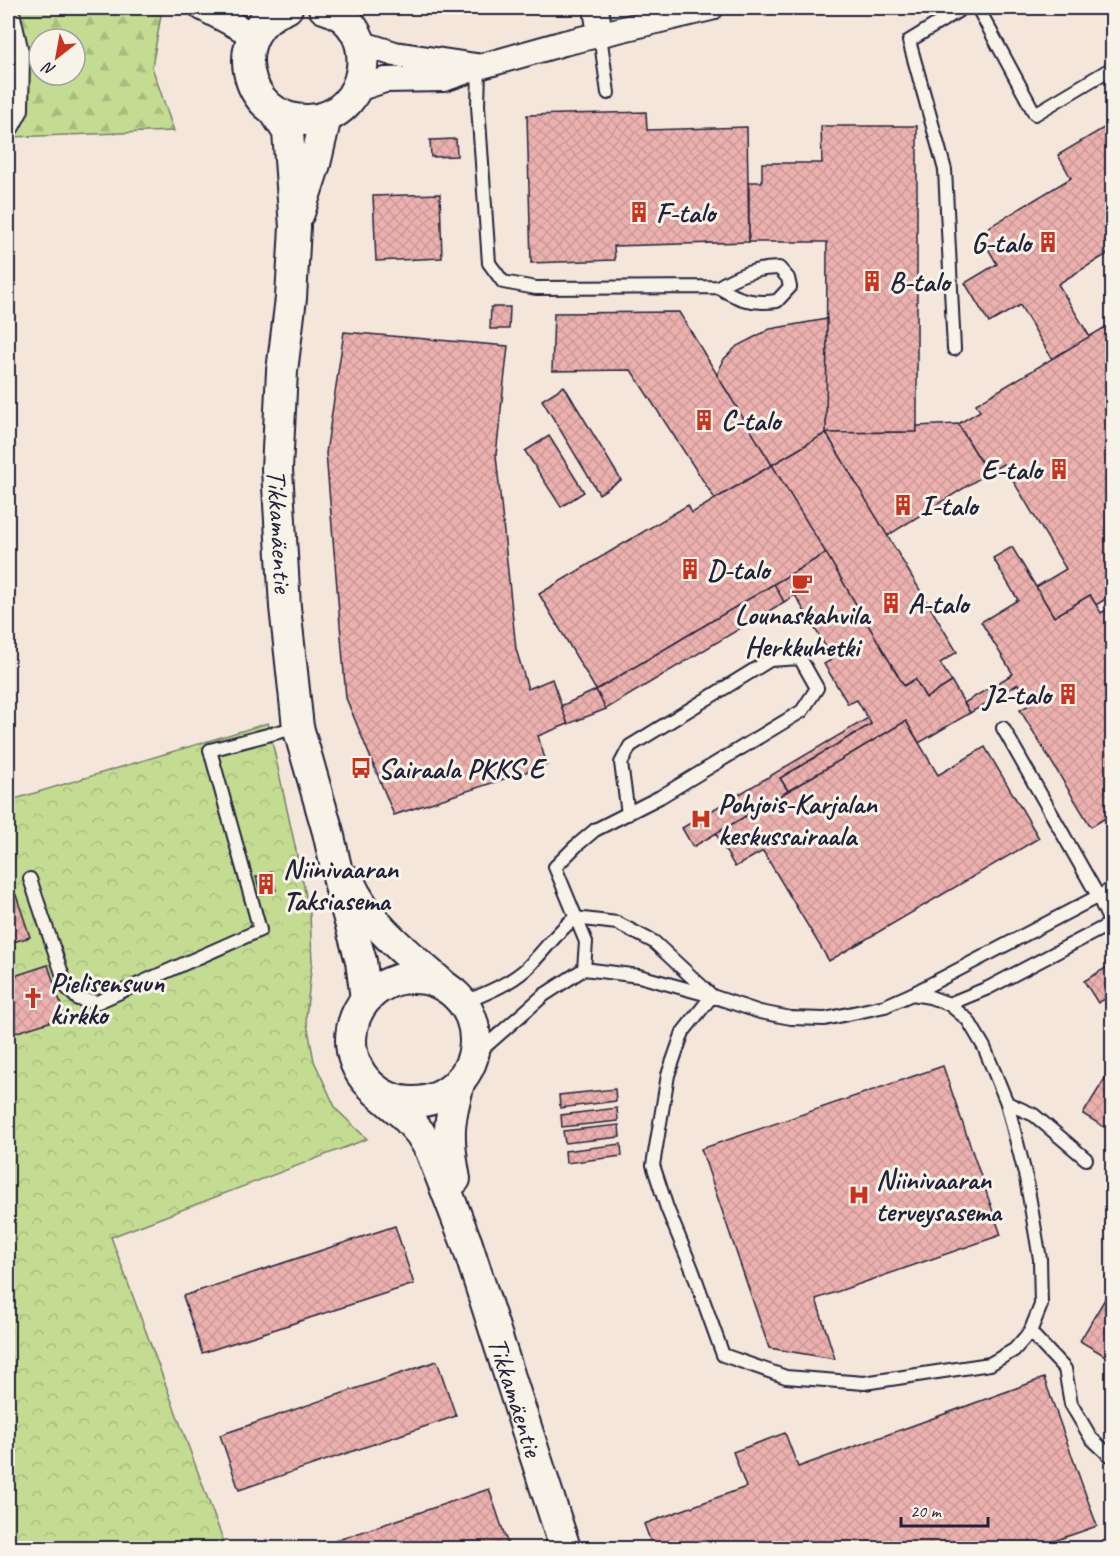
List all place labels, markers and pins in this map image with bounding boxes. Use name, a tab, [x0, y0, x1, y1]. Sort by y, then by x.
place label: F-talo	[656, 195, 718, 230]
building icon: F-talo	[627, 200, 651, 224]
place label: G-talo	[971, 225, 1034, 260]
building icon: G-talo	[1036, 230, 1060, 254]
place label: B-talo	[889, 264, 953, 299]
building icon: B-talo	[860, 269, 884, 293]
place label: C-talo	[721, 403, 783, 438]
building icon: C-talo	[692, 408, 716, 432]
place label: E-talo	[981, 452, 1045, 487]
building icon: E-talo	[1047, 457, 1071, 481]
place label: I-talo	[920, 488, 980, 523]
building icon: I-talo	[891, 493, 915, 517]
place label: D-talo	[707, 552, 772, 587]
building icon: D-talo	[678, 557, 702, 581]
cafe icon: Lounaskahvila Herkkuhetki	[790, 571, 814, 595]
place label: A-talo	[908, 586, 971, 621]
building icon: A-talo	[879, 591, 903, 615]
place label: Lounaskahvila Herkkuhetki	[735, 597, 872, 664]
place label: J2-talo	[982, 677, 1054, 712]
building icon: J2-talo	[1056, 682, 1080, 706]
place label: Sairaala PKKS E	[378, 751, 548, 786]
bus stop icon: Sairaala PKKS E	[349, 756, 373, 780]
place label: Pohjois-Karjalan keskussairaala	[718, 786, 878, 853]
hospital icon: Pohjois-Karjalan keskussairaala	[689, 807, 713, 831]
place label: Niinivaaran Taksiasema	[283, 851, 399, 918]
building icon: Niinivaaran Taksiasema	[254, 872, 278, 896]
place label: Pielisensuun kirkko	[50, 965, 165, 1032]
church icon: Pielisensuun kirkko	[21, 986, 45, 1010]
place label: Niinivaaran terveysasema	[876, 1162, 1003, 1229]
hospital icon: Niinivaaran terveysasema	[847, 1183, 871, 1207]

